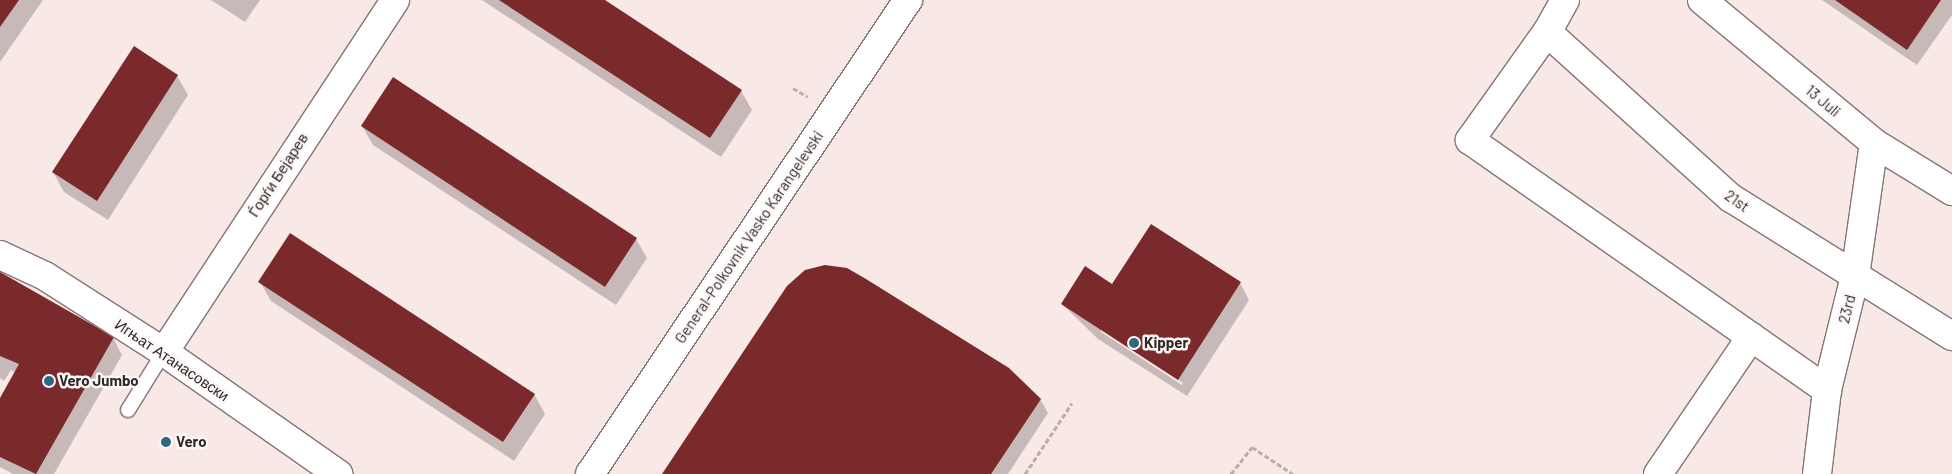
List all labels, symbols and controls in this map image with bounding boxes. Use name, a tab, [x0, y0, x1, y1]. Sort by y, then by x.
street label: 13 Juli	[1802, 81, 1844, 121]
street label: General-Polkovnik Vasko Karangelevski	[671, 127, 827, 347]
street label: Ѓорѓи Бејарев	[244, 130, 312, 220]
street label: 21st	[1721, 186, 1753, 216]
street label: 23rd	[1835, 293, 1859, 325]
street label: Игњат Атанасовски	[111, 315, 233, 405]
place label: Kipper	[1144, 334, 1188, 352]
marker: Kipper	[1128, 337, 1140, 349]
place label: Vero Jumbo	[59, 372, 139, 390]
marker: Vero Jumbo	[43, 375, 55, 387]
place label: Vero	[176, 433, 206, 451]
marker: Vero	[160, 436, 172, 448]

